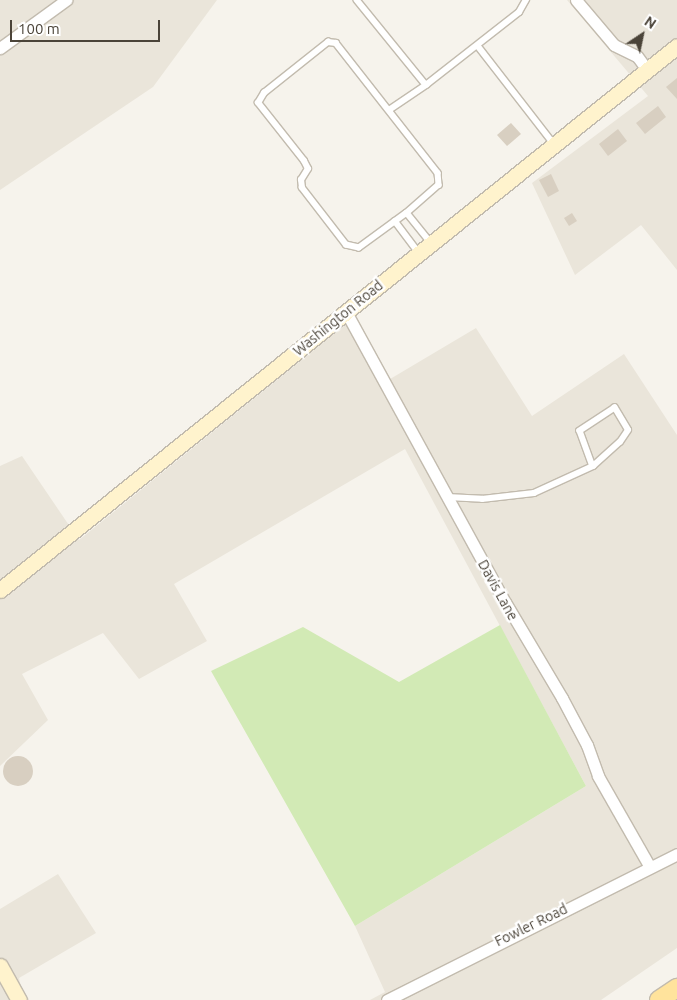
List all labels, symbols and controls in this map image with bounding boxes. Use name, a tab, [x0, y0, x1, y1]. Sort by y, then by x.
scale bar	[12, 10, 162, 42]
north arrow	[617, 10, 667, 60]
text: N	[642, 13, 659, 32]
text: 100 m	[18, 20, 60, 37]
street label: Washington Road	[290, 277, 386, 359]
street label: Davis Lane	[474, 557, 522, 623]
street label: Fowler Road	[492, 900, 570, 950]

